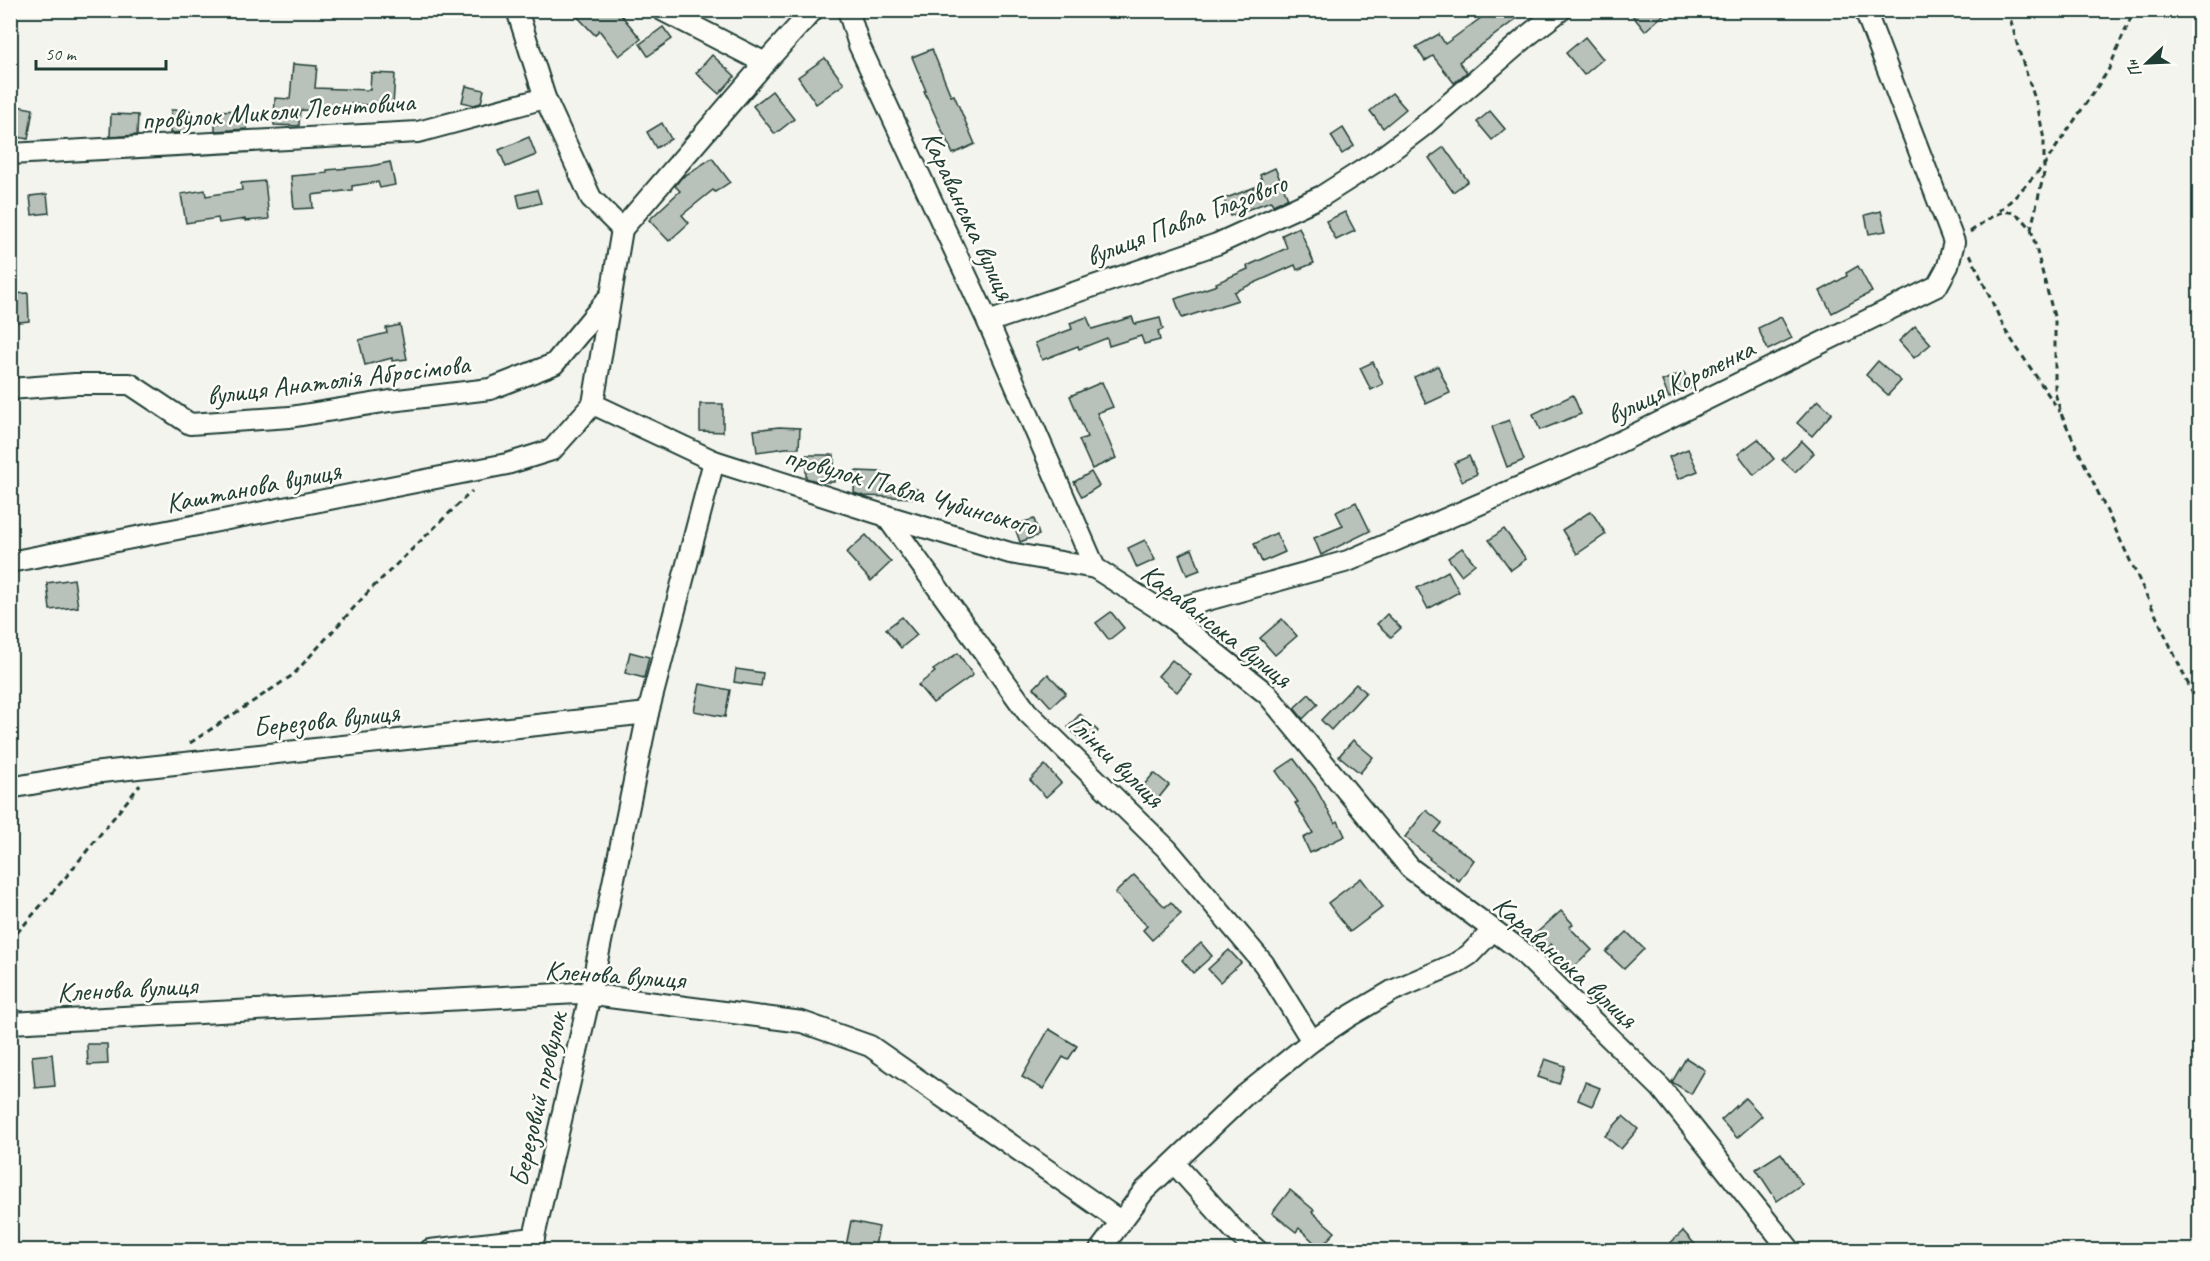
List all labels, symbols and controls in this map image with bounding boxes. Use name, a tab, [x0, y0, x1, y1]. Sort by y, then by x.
scale bar	[36, 33, 166, 71]
north arrow	[2117, 33, 2177, 93]
text: 50 m	[45, 43, 78, 65]
text: Пн	[2121, 56, 2147, 80]
street label: провулок Миколи Леонтовича	[140, 83, 418, 138]
street label: Караванська вулиця	[914, 125, 1023, 306]
street label: вулиця Павла Глазового	[1081, 164, 1294, 275]
street label: вулиця Короленка	[1601, 330, 1761, 432]
street label: вулиця Анатолія Абросімова	[205, 346, 473, 413]
street label: провулок Павла Чубинського	[781, 438, 1043, 544]
street label: Каштанова вулиця	[163, 452, 344, 521]
street label: Караванська вулиця	[1134, 555, 1300, 696]
street label: Березова вулиця	[251, 694, 402, 745]
street label: Глінки вулиця	[1061, 706, 1173, 815]
street label: Караванська вулиця	[1486, 887, 1646, 1036]
street label: Кленова вулиця	[544, 952, 688, 997]
street label: Кленова вулиця	[56, 967, 200, 1010]
street label: Березовий провулок	[500, 1006, 575, 1190]

